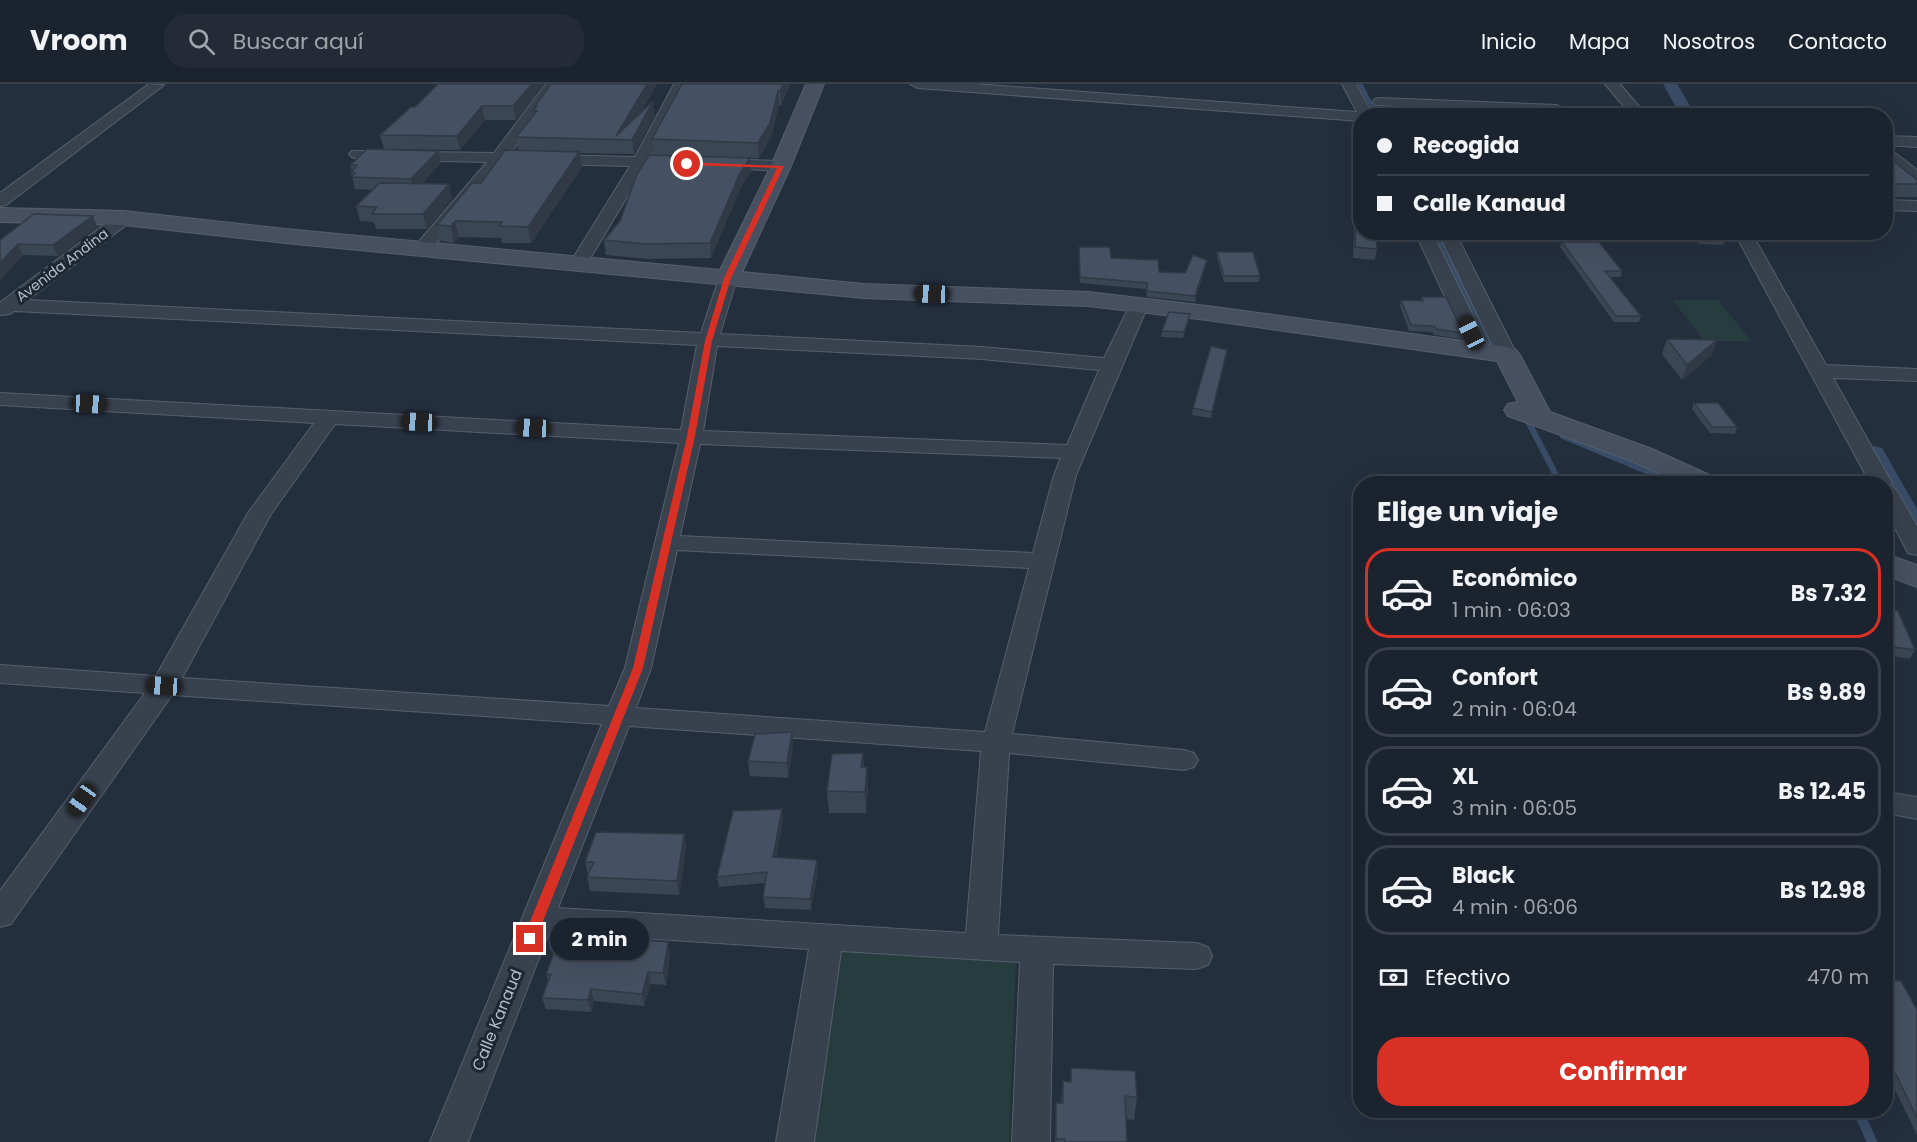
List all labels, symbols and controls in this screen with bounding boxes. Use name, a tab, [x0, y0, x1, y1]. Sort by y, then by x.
search box	[164, 14, 584, 68]
text: Vroom	[30, 21, 128, 60]
icon: search	[185, 25, 218, 58]
text: Buscar aquí	[233, 26, 363, 57]
text: Inicio	[1481, 27, 1536, 56]
text: Mapa	[1569, 27, 1630, 56]
text: Nosotros	[1663, 27, 1755, 56]
text: Contacto	[1788, 27, 1887, 56]
text: Recogida	[1413, 130, 1520, 161]
route start	[673, 150, 700, 177]
text: Calle Kanaud	[1413, 188, 1566, 219]
street label: Avenida Andina	[12, 224, 112, 306]
car	[914, 284, 950, 304]
car	[1455, 313, 1487, 353]
car	[71, 394, 107, 414]
car	[401, 412, 437, 432]
car	[515, 418, 551, 438]
text: Elige un viaje	[1377, 493, 1558, 530]
text: Económico	[1452, 563, 1577, 594]
icon: car	[1380, 566, 1434, 620]
text: Bs 7.32	[1791, 578, 1866, 609]
text: 1 min · 06:03	[1452, 596, 1571, 624]
text: Confort	[1452, 662, 1538, 693]
icon: car	[1380, 665, 1434, 719]
car	[145, 676, 183, 696]
text: Bs 9.89	[1787, 677, 1866, 708]
text: 2 min · 06:04	[1452, 695, 1577, 723]
text: XL	[1452, 761, 1478, 792]
icon: car	[1380, 764, 1434, 818]
text: Bs 12.45	[1778, 776, 1866, 807]
car	[64, 780, 100, 820]
text: 3 min · 06:05	[1452, 794, 1577, 822]
text: Black	[1452, 860, 1515, 891]
icon: car	[1380, 863, 1434, 917]
text: Bs 12.98	[1780, 875, 1866, 906]
text: 4 min · 06:06	[1452, 893, 1578, 921]
callout: 2 min	[551, 918, 650, 960]
route end	[516, 925, 543, 952]
text: 2 min	[571, 925, 628, 953]
icon: cash	[1377, 961, 1410, 994]
text: Efectivo	[1425, 962, 1510, 993]
text: 470 m	[1807, 963, 1869, 991]
street label: Calle Kanaud	[466, 966, 528, 1074]
button: Confirmar	[1377, 1037, 1869, 1106]

